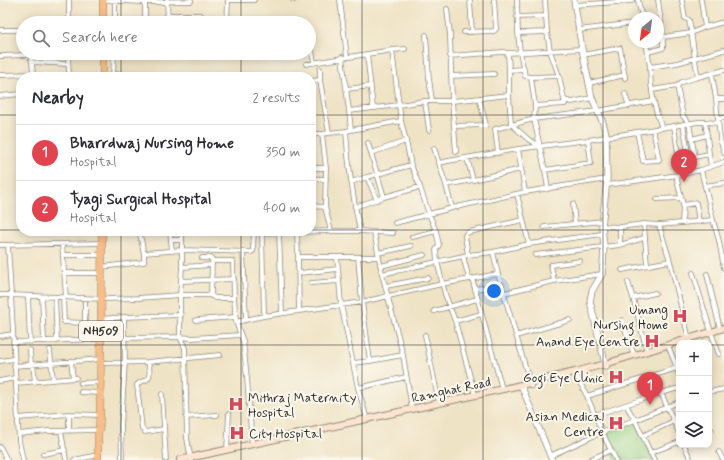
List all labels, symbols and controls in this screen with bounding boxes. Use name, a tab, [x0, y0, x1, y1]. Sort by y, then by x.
north arrow	[628, 12, 664, 48]
search box	[16, 16, 316, 60]
icon: search	[30, 27, 52, 49]
text: Search here	[62, 28, 138, 48]
text: Nearby	[32, 87, 84, 109]
text: 2 results	[253, 90, 300, 107]
text: Bharrdwaj Nursing Home	[70, 134, 234, 154]
text: 1	[42, 144, 48, 161]
text: 350 m	[266, 144, 300, 161]
pin: 2	[671, 149, 697, 182]
text: Hospital	[70, 154, 116, 171]
text: Tyagi Surgical Hospital	[70, 190, 212, 210]
text: 2	[42, 200, 48, 217]
text: 400 m	[263, 200, 300, 217]
text: Hospital	[70, 210, 116, 227]
your location	[484, 281, 504, 301]
place label: Umang Nursing Home	[593, 302, 668, 336]
hospital icon: Umang Nursing Home	[671, 307, 689, 325]
road number: NH509	[79, 321, 123, 341]
hospital icon: Anand Eye Centre	[643, 332, 661, 350]
place label: Anand Eye Centre	[536, 334, 640, 351]
map controls	[676, 340, 712, 448]
button: +	[676, 340, 712, 376]
hospital icon: Gogi Eye Clinic	[607, 368, 625, 386]
place label: Gogi Eye Clinic	[523, 370, 604, 389]
pin: 1	[637, 372, 663, 405]
street label: Ramghat Road	[410, 374, 493, 408]
button: −	[676, 376, 712, 412]
place label: Mithraj Maternity Hospital	[248, 390, 357, 422]
hospital icon: Mithraj Maternity Hospital	[227, 395, 245, 413]
place label: Asian Medical Centre	[525, 409, 604, 441]
button: layers	[676, 412, 712, 448]
hospital icon: Asian Medical Centre	[607, 414, 625, 432]
hospital icon: City Hospital	[228, 424, 246, 442]
place label: City Hospital	[249, 426, 322, 443]

